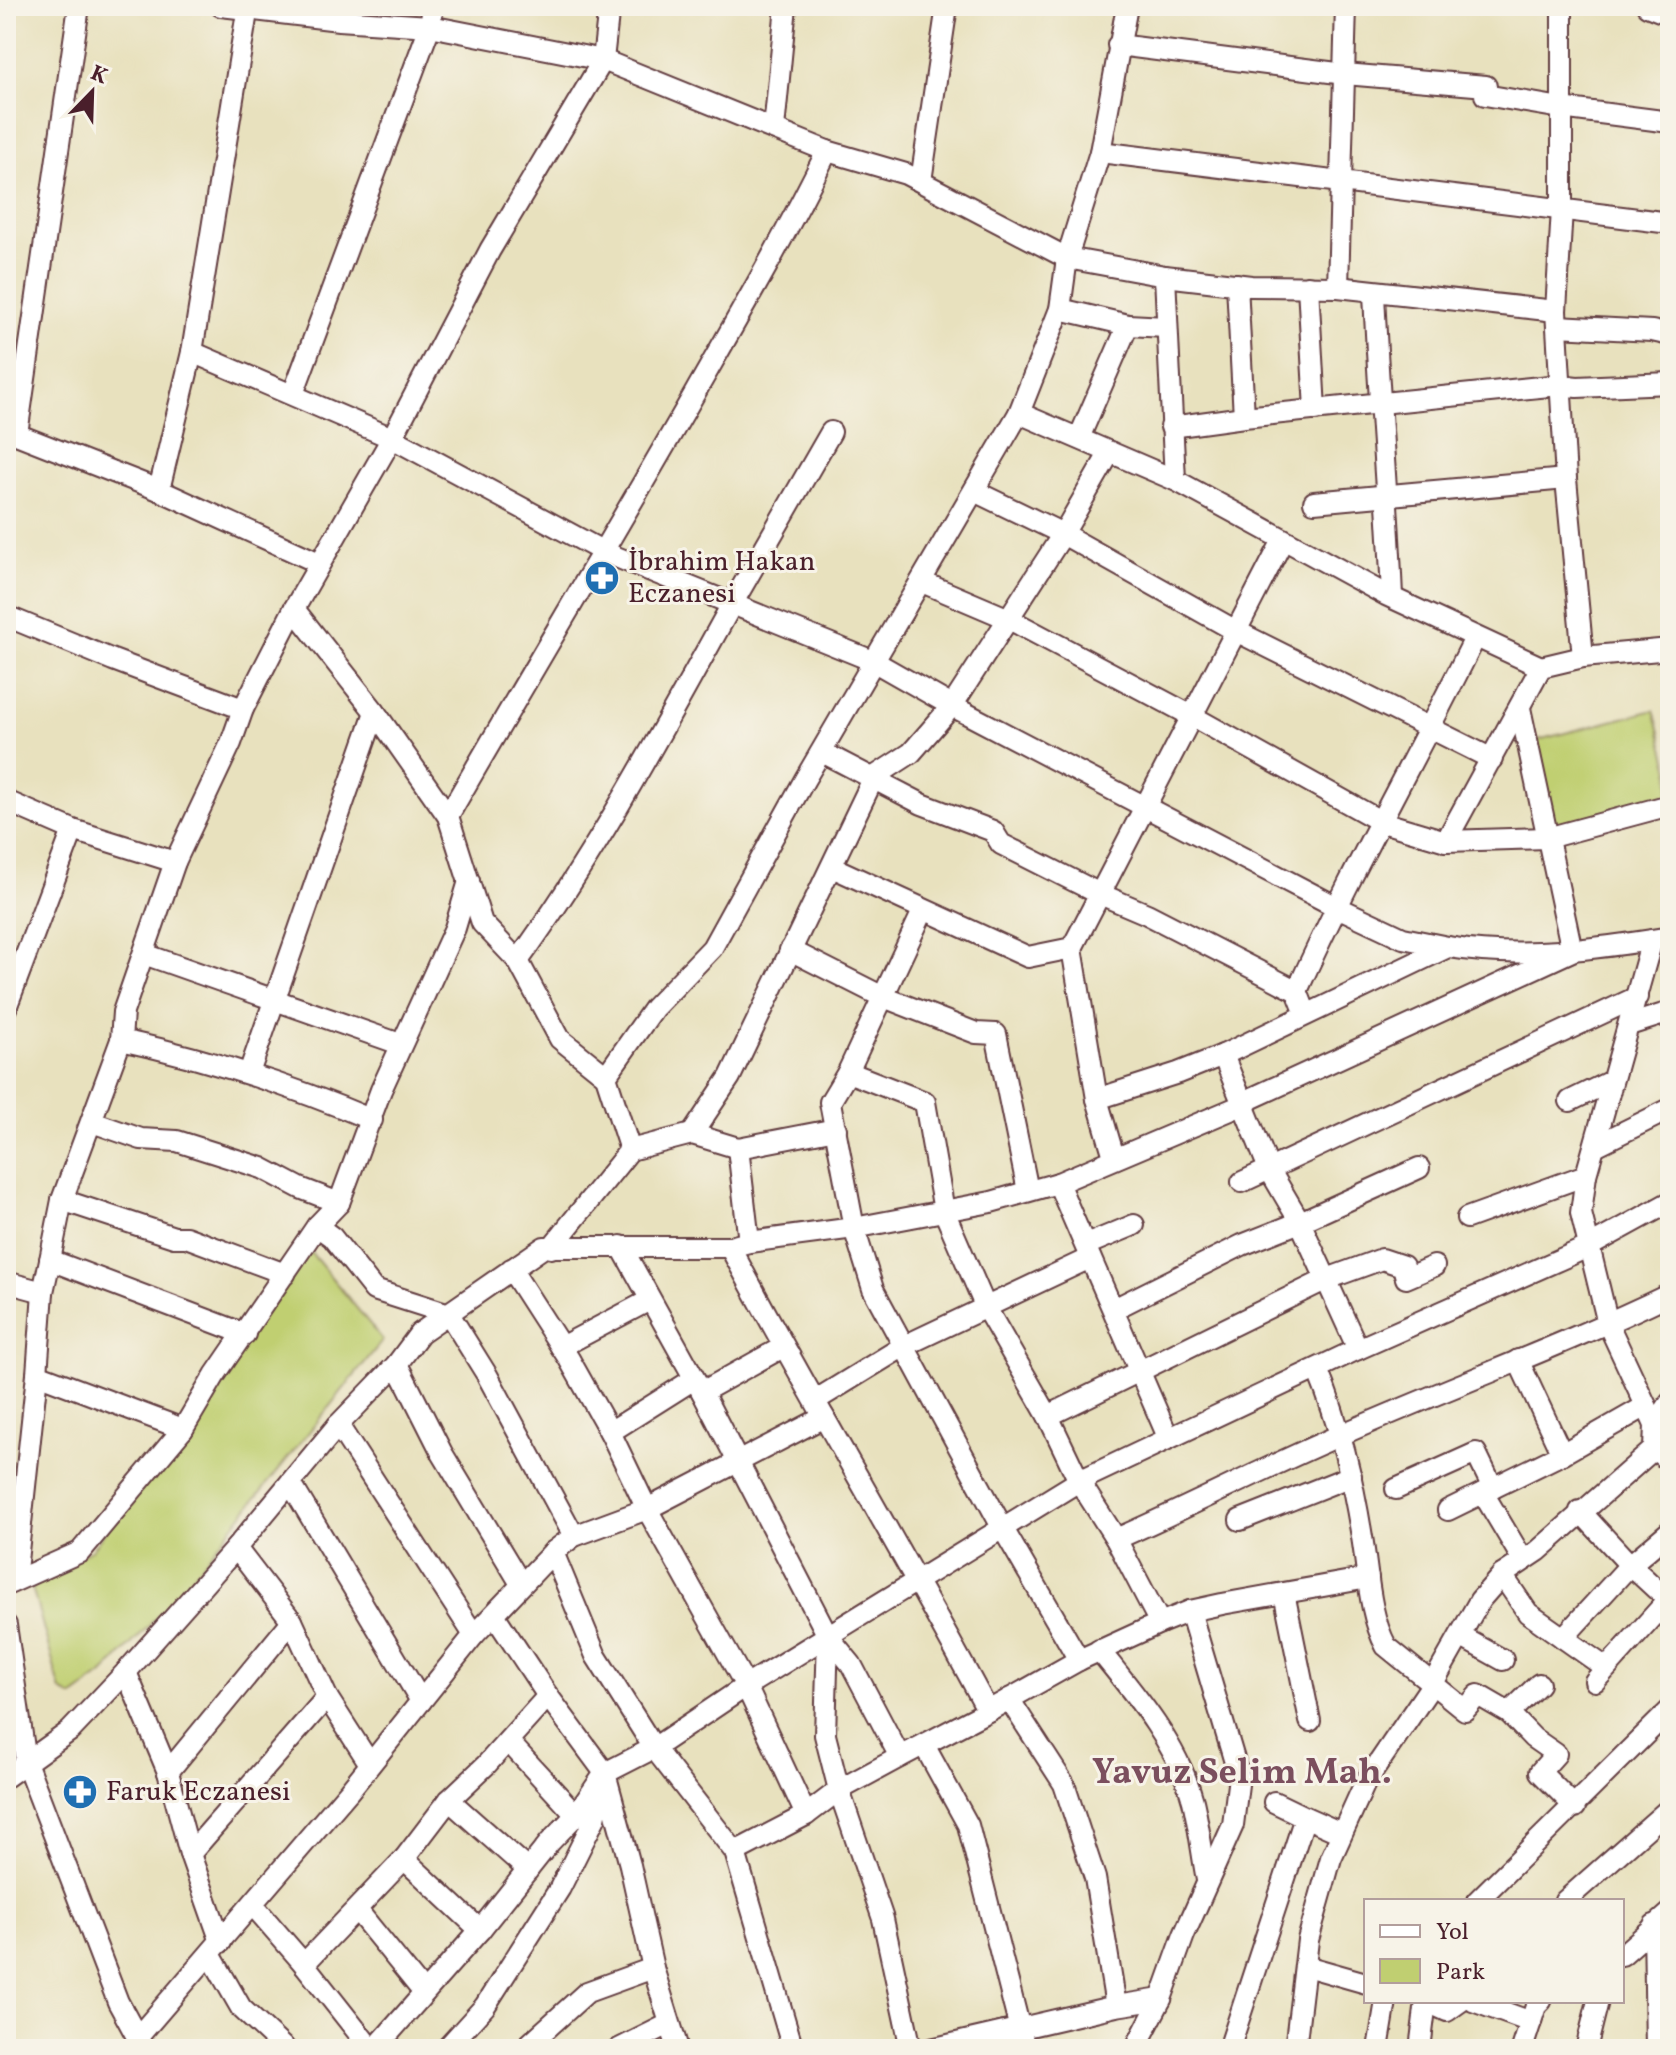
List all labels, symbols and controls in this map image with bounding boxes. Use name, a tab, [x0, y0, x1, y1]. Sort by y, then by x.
north arrow	[52, 52, 132, 132]
text: K	[85, 59, 112, 93]
place label: İbrahim Hakan Eczanesi	[628, 543, 815, 614]
pharmacy icon: İbrahim Hakan Eczanesi	[583, 559, 621, 597]
district label: Yavuz Selim Mah.	[1092, 1749, 1392, 1799]
pharmacy icon: Faruk Eczanesi	[61, 1773, 99, 1811]
place label: Faruk Eczanesi	[106, 1773, 290, 1812]
legend	[1364, 1899, 1624, 2003]
text: Yol	[1436, 1916, 1469, 1950]
text: Park	[1436, 1956, 1485, 1990]

